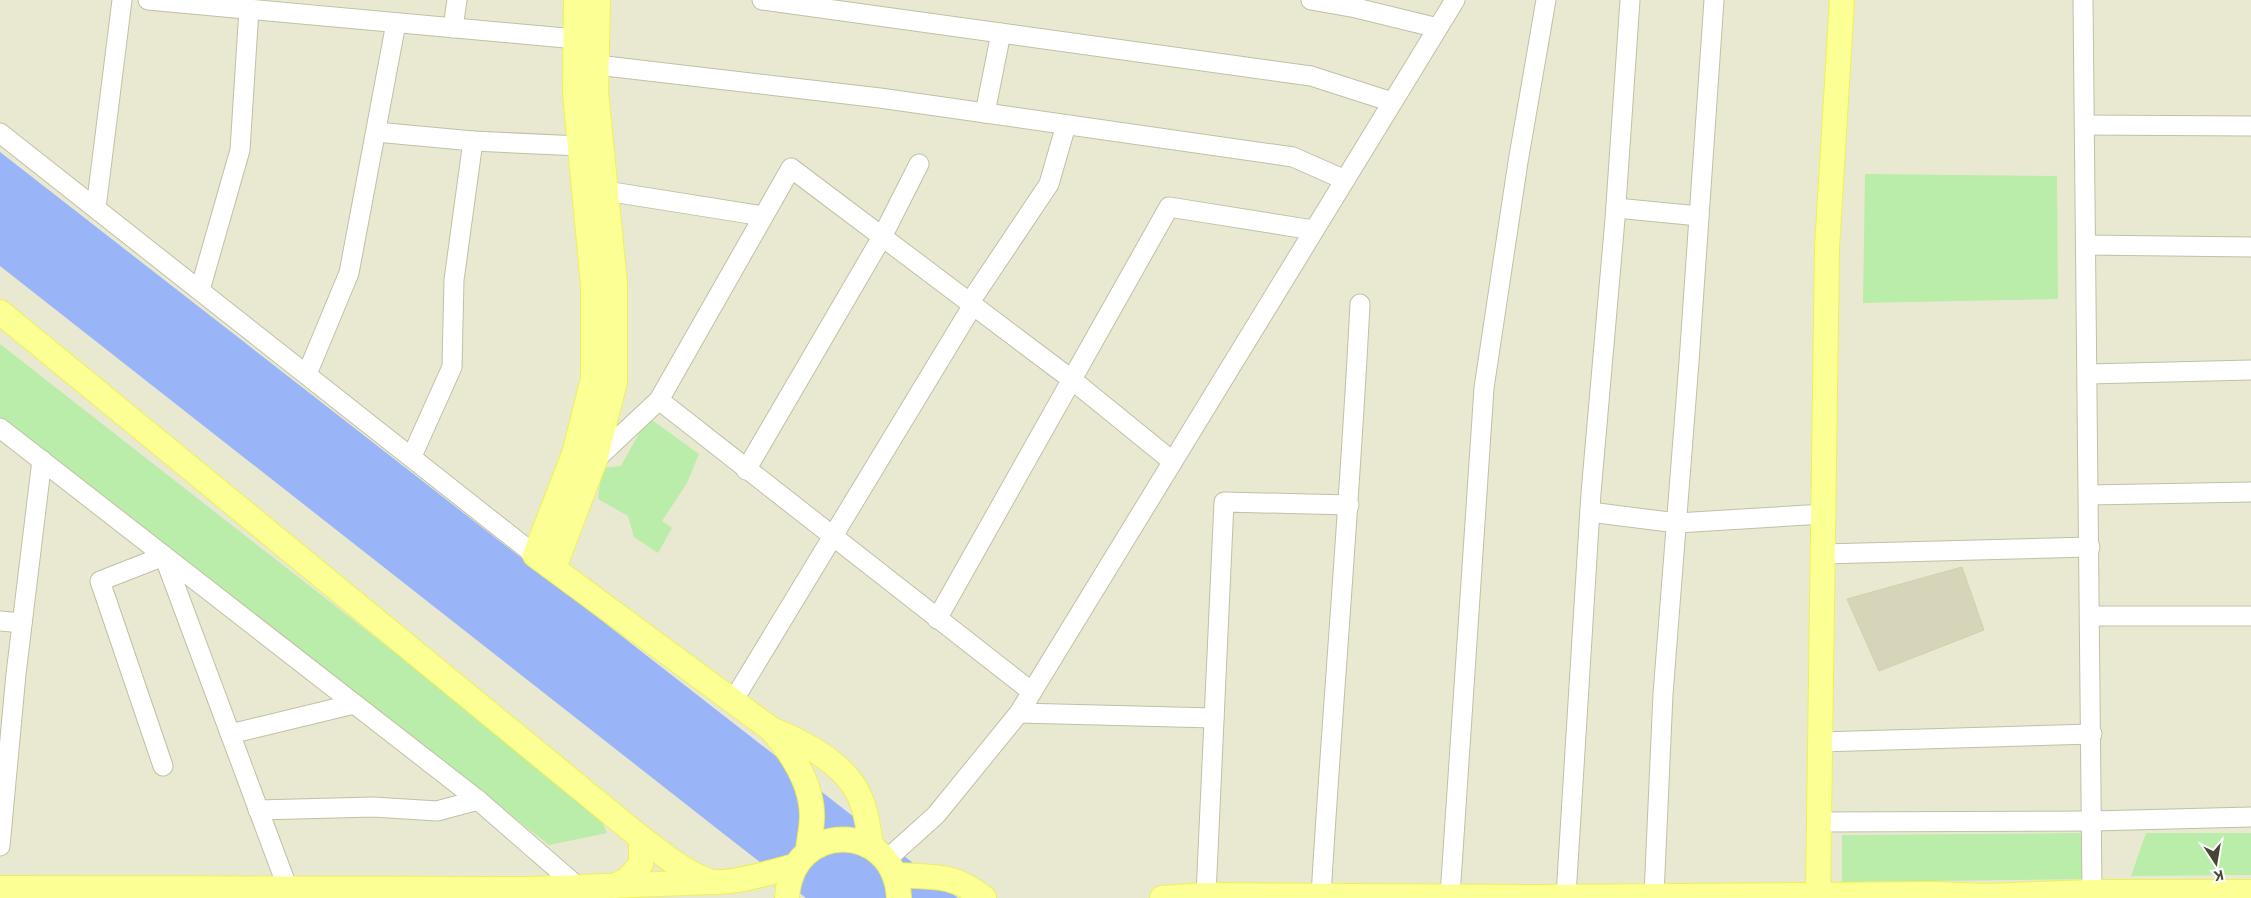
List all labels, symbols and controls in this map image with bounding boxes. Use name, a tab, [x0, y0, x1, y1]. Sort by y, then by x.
north arrow	[2191, 838, 2241, 888]
text: K	[2212, 866, 2225, 886]

